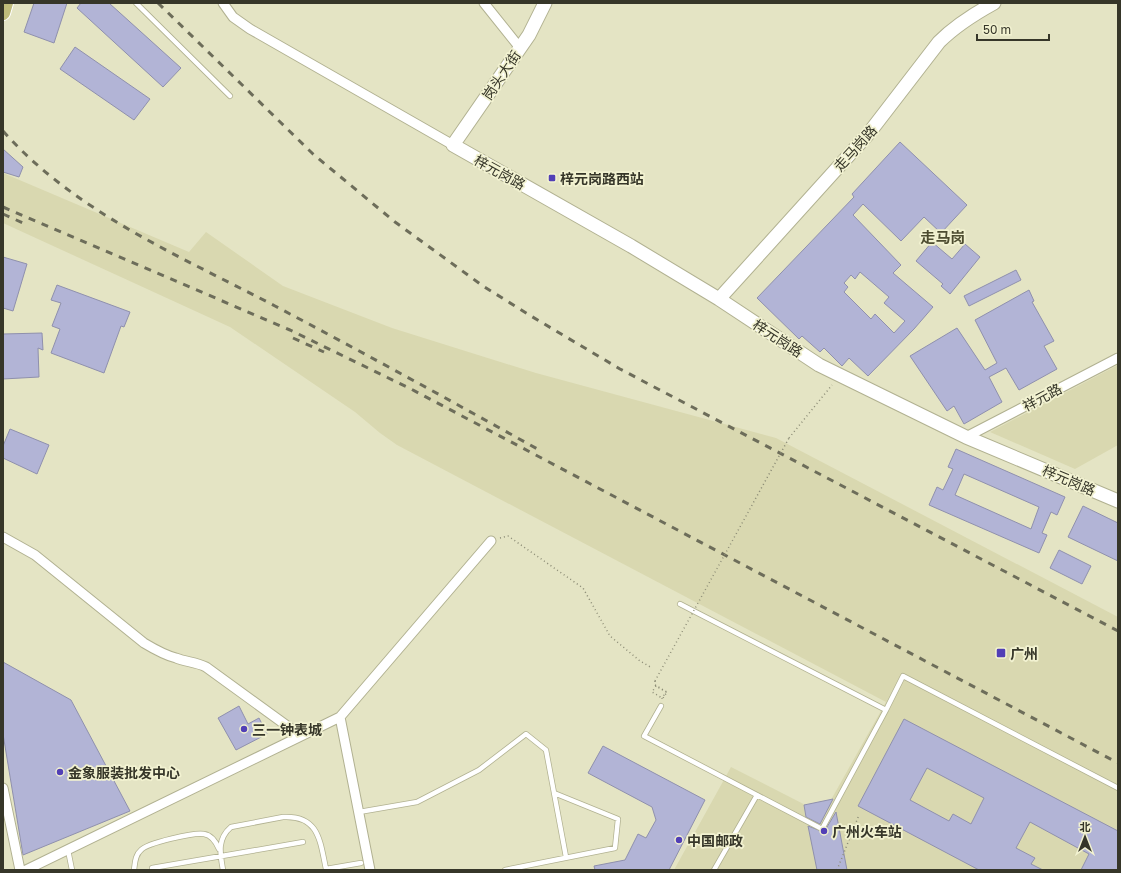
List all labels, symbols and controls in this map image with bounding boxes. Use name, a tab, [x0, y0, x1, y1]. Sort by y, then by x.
scale bar	[977, 16, 1049, 42]
text: 50 m	[983, 22, 1011, 37]
street label: 岗头大街	[478, 47, 524, 103]
street label: 走马岗路	[830, 122, 880, 174]
street label: 梓元岗路	[471, 151, 529, 193]
place label: 梓元岗路西站	[560, 170, 644, 187]
marker: 梓元岗路西站	[547, 173, 557, 183]
district label: 走马岗	[920, 228, 966, 246]
street label: 梓元岗路	[750, 316, 806, 360]
street label: 祥元路	[1019, 380, 1065, 414]
street label: 梓元岗路	[1040, 461, 1098, 499]
place label: 广州	[1010, 645, 1038, 662]
marker: 广州	[995, 647, 1007, 659]
place label: 三一钟表城	[252, 721, 322, 738]
marker: 三一钟表城	[239, 724, 249, 734]
place label: 金象服装批发中心	[68, 764, 180, 781]
marker: 金象服装批发中心	[55, 767, 65, 777]
north arrow	[1065, 817, 1105, 857]
text: 北	[1080, 820, 1091, 833]
place label: 广州火车站	[832, 823, 902, 840]
marker: 广州火车站	[819, 826, 829, 836]
place label: 中国邮政	[687, 832, 743, 849]
marker: 中国邮政	[674, 835, 684, 845]

